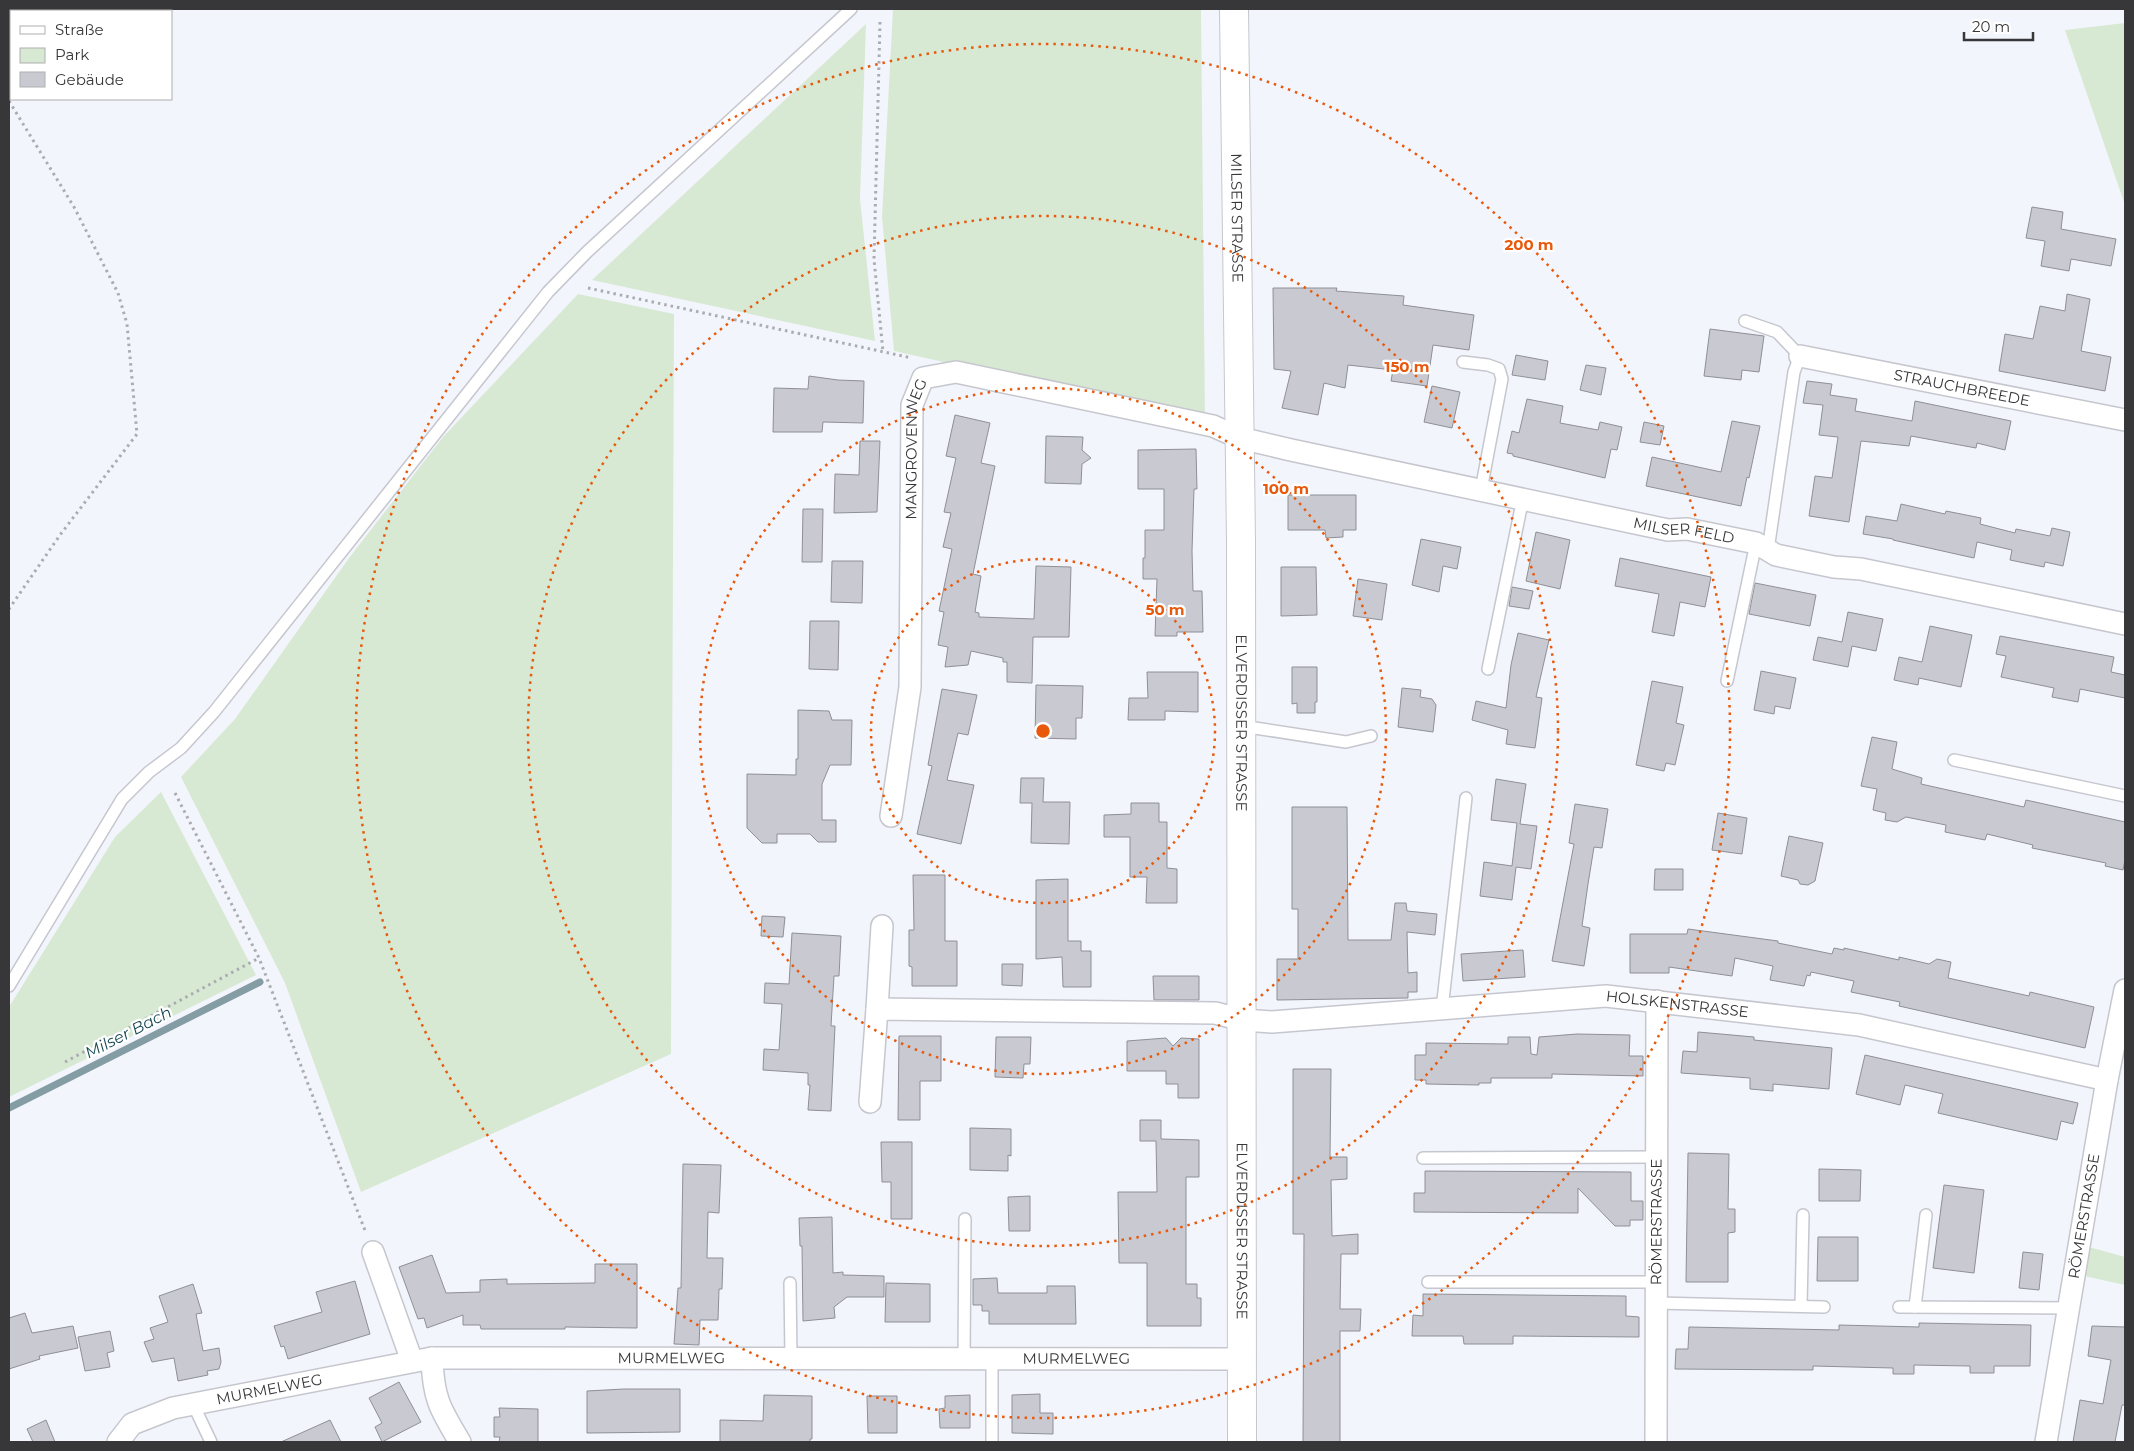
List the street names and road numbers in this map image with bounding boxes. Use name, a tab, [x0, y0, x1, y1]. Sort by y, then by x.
street label: MILSER STRASSE	[1227, 153, 1248, 283]
street label: STRAUCHBREEDE	[1892, 365, 2032, 410]
street label: MANGROVENWEG	[901, 375, 931, 520]
street label: MILSER FELD	[1632, 513, 1736, 547]
street label: ELVERDISSER STRASSE	[1232, 634, 1251, 812]
street label: HOLSKENSTRASSE	[1605, 986, 1750, 1021]
street label: ELVERDISSER STRASSE	[1233, 1142, 1252, 1320]
street label: RÖMERSTRASSE	[2064, 1152, 2103, 1280]
street label: RÖMERSTRASSE	[1646, 1159, 1666, 1285]
street label: MURMELWEG	[618, 1348, 725, 1367]
street label: MURMELWEG	[1023, 1349, 1130, 1368]
street label: MURMELWEG	[215, 1369, 324, 1408]

